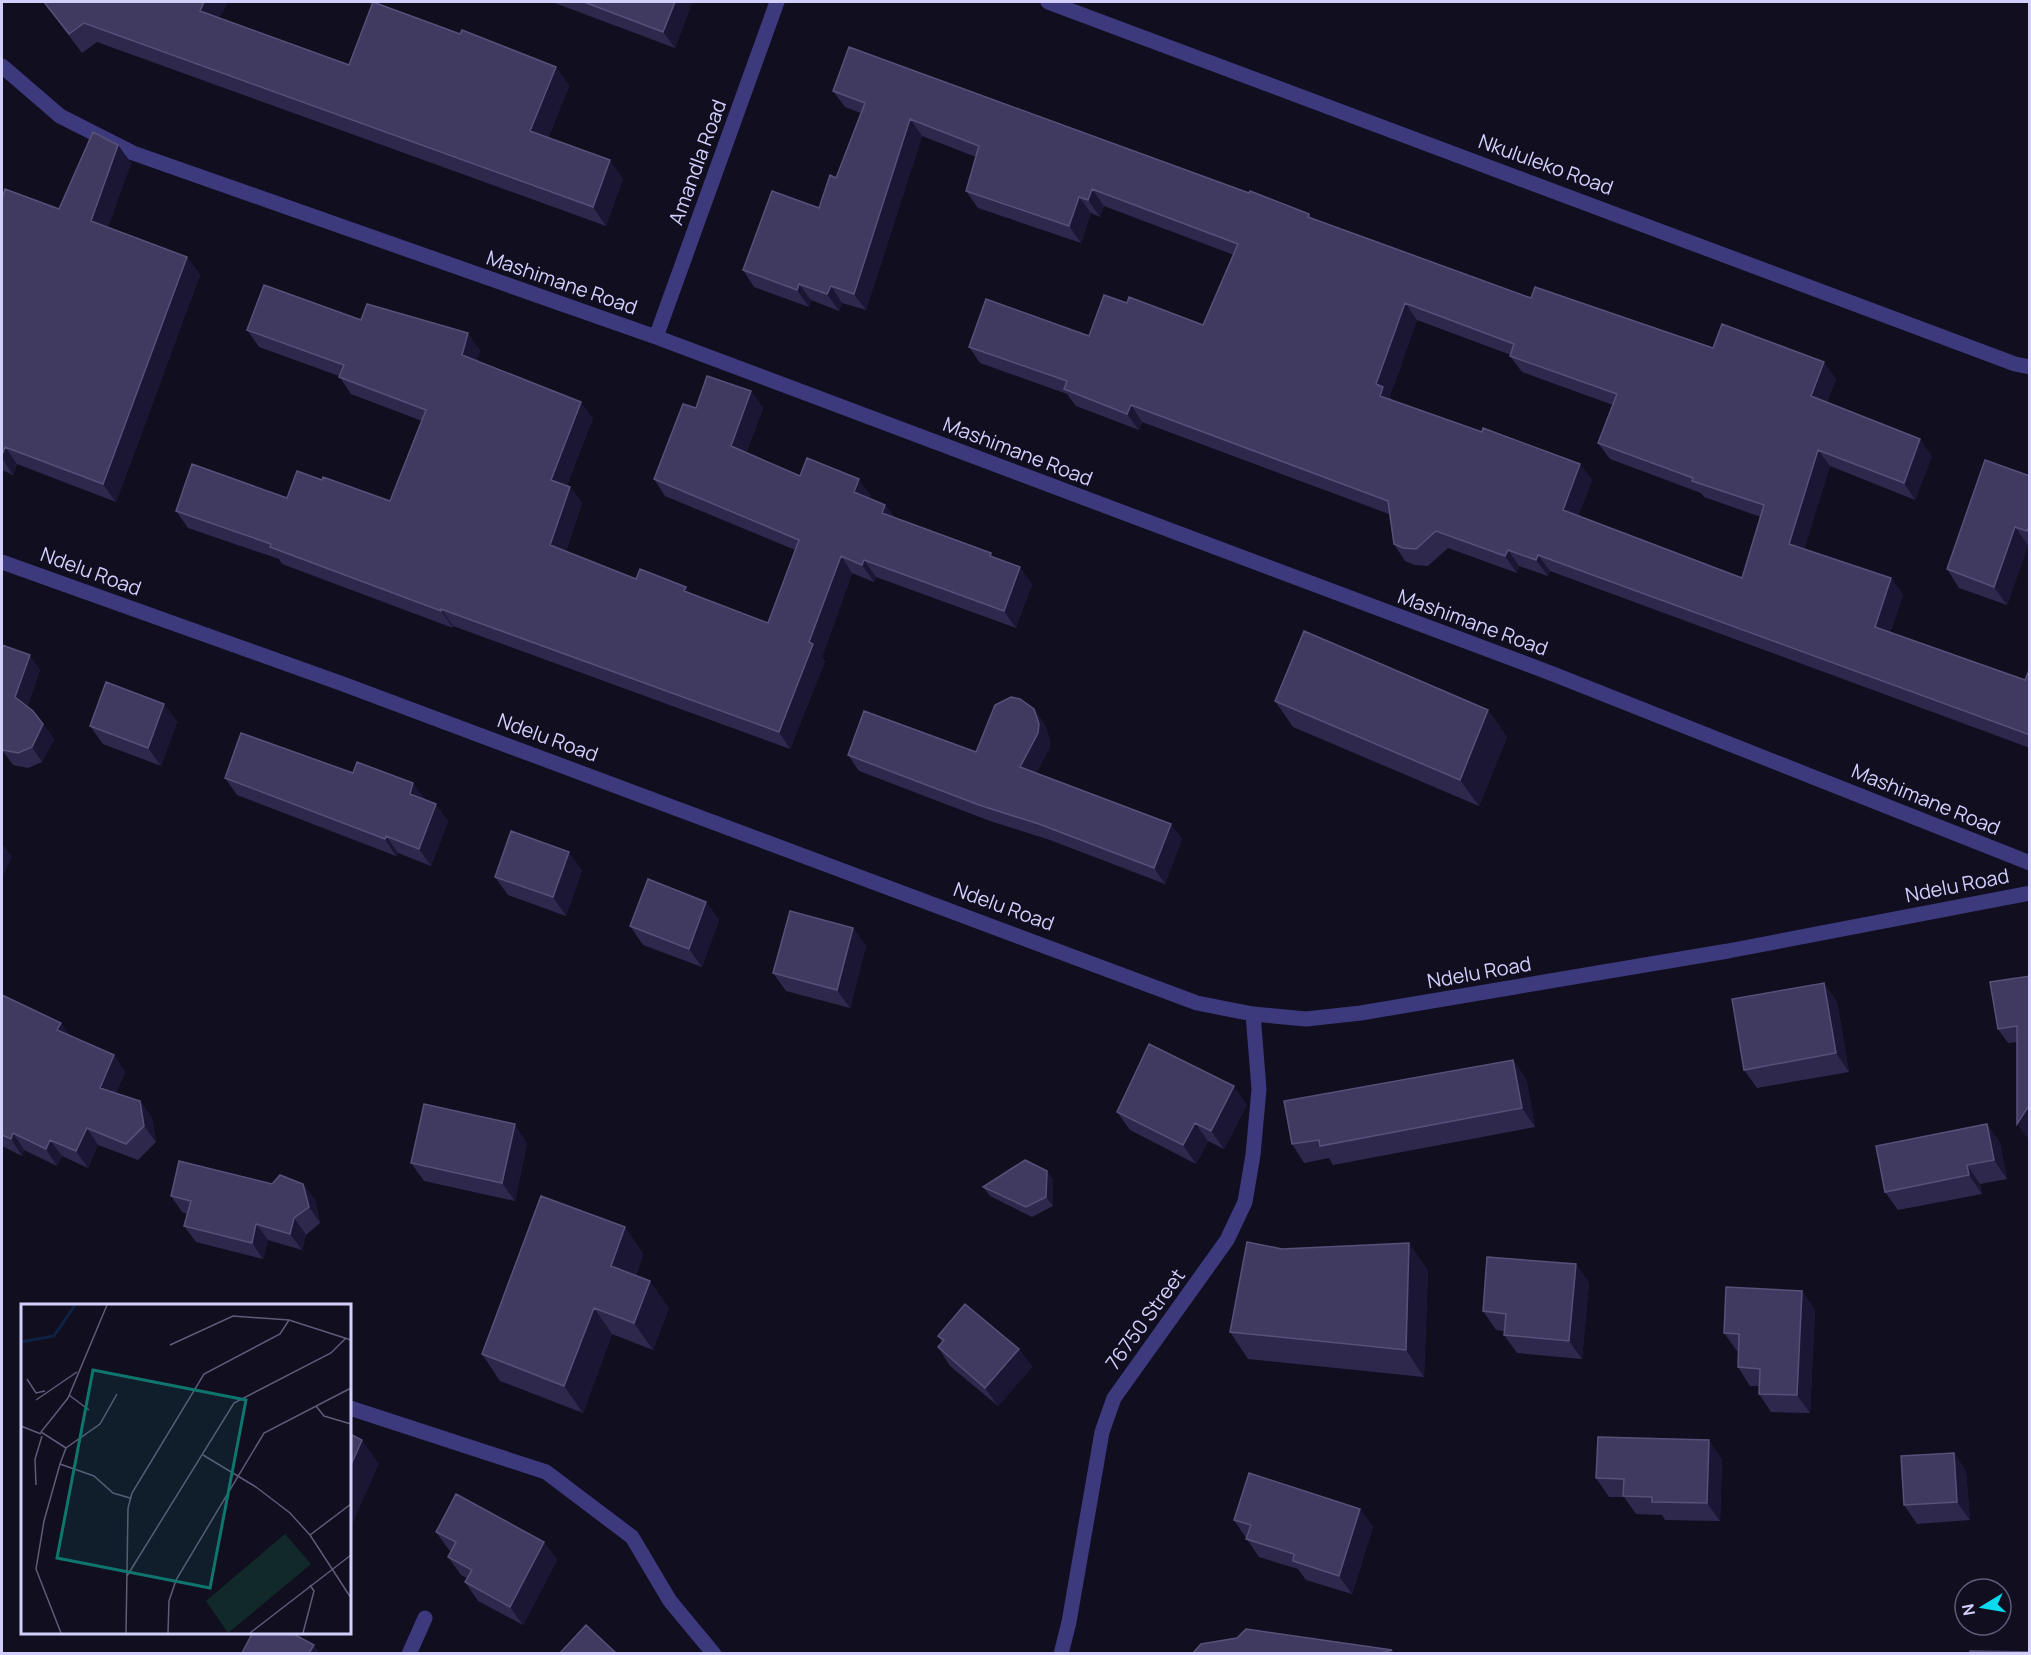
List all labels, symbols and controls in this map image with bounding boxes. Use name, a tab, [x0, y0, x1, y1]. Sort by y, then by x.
street label: Amandla Road	[662, 96, 732, 228]
street label: Nkululeko Road	[1475, 127, 1617, 201]
street label: Mashimane Road	[483, 244, 641, 320]
street label: Mashimane Road	[939, 410, 1097, 492]
street label: Ndelu Road	[37, 540, 145, 602]
street label: Mashimane Road	[1394, 582, 1552, 662]
street label: Ndelu Road	[494, 706, 602, 768]
street label: Mashimane Road	[1848, 757, 2004, 841]
street label: Ndelu Road	[1903, 862, 2011, 908]
street label: Ndelu Road	[950, 875, 1058, 937]
street label: Ndelu Road	[1425, 950, 1533, 994]
street label: 76750 Street	[1099, 1263, 1191, 1375]
inset map	[21, 1304, 351, 1634]
north arrow	[1953, 1577, 2013, 1637]
text: N	[1956, 1602, 1980, 1618]

